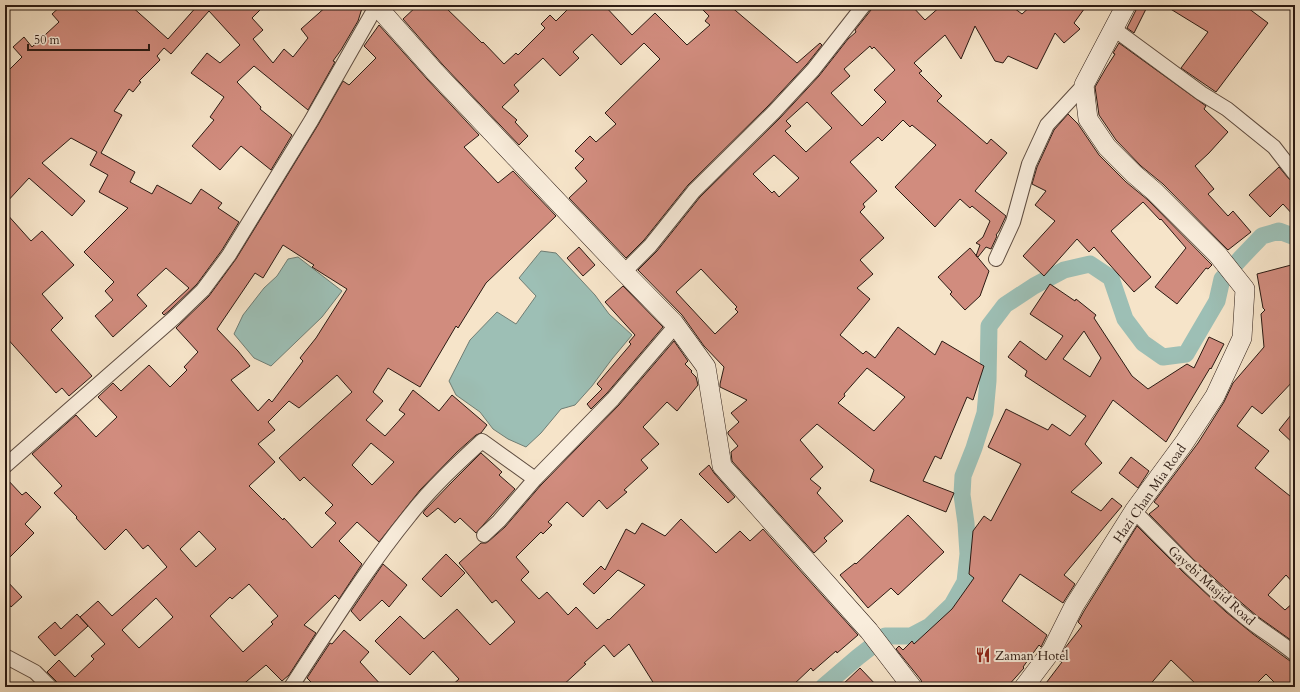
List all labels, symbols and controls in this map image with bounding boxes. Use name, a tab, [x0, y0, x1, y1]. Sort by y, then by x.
scale bar	[28, 26, 149, 52]
text: 50 m	[34, 32, 61, 48]
street label: Hazi Chan Mia Road	[1109, 441, 1191, 546]
street label: Gayebi Masjid Road	[1164, 542, 1259, 630]
restaurant icon: Zaman Hotel	[974, 646, 992, 664]
place label: Zaman Hotel	[995, 647, 1069, 665]

